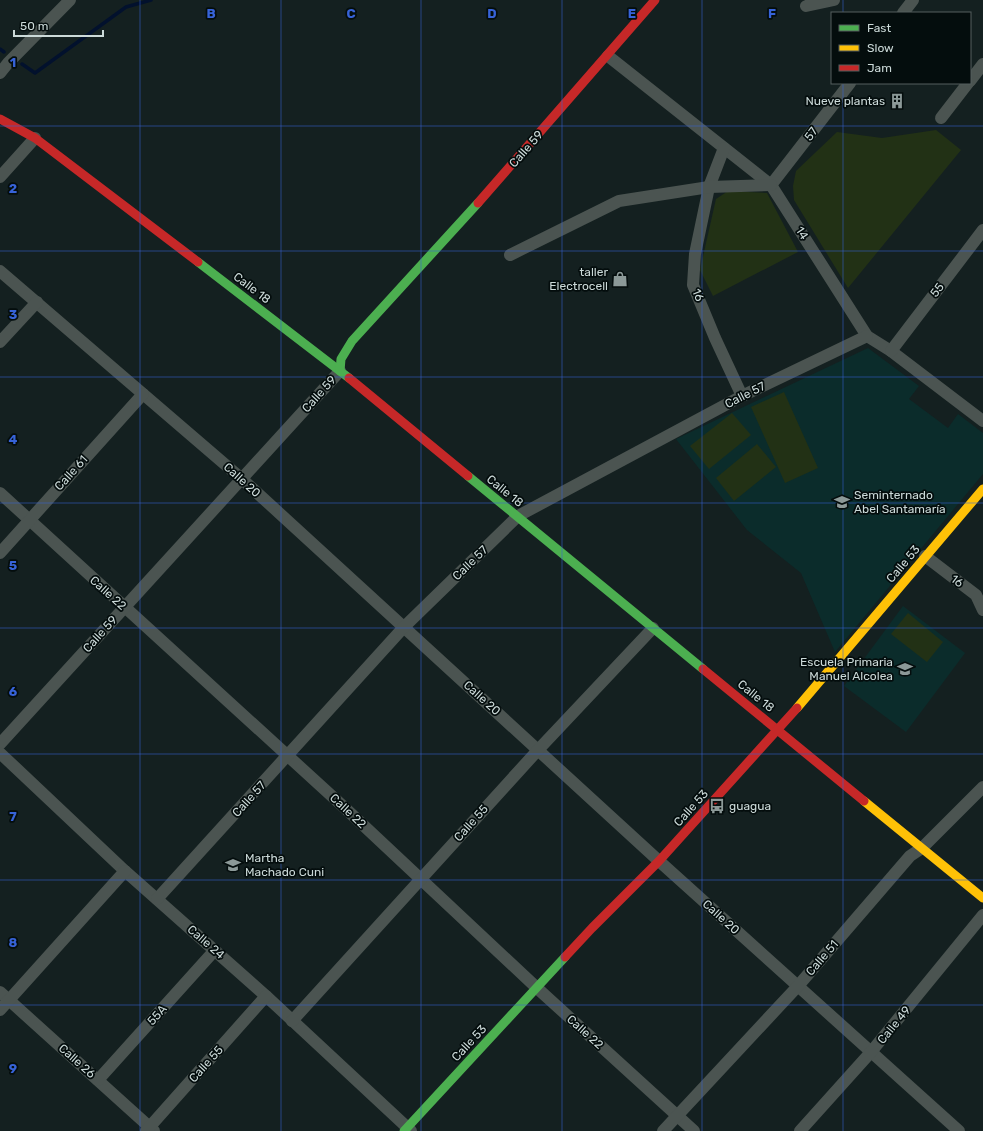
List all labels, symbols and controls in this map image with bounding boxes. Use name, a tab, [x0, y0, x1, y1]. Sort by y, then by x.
text: B	[206, 6, 216, 21]
text: C	[346, 6, 356, 21]
text: D	[487, 6, 497, 21]
text: E	[628, 6, 636, 21]
text: F	[768, 6, 776, 21]
scale bar	[14, 12, 103, 38]
legend	[831, 12, 971, 84]
text: 50 m	[20, 19, 48, 33]
text: Fast	[867, 21, 891, 35]
text: Slow	[867, 41, 894, 55]
text: 1	[10, 55, 16, 70]
text: Jam	[867, 61, 892, 75]
building icon: Nueve plantas	[888, 92, 906, 110]
place label: Nueve plantas	[806, 94, 885, 108]
street label: 57	[801, 124, 821, 144]
street label: Calle 59	[506, 128, 546, 170]
text: 2	[9, 181, 17, 196]
street label: 14	[793, 224, 812, 243]
place label: taller Electrocell	[549, 265, 608, 293]
street label: Calle 18	[231, 270, 273, 306]
shop icon: taller Electrocell	[611, 270, 629, 288]
street label: 55	[927, 280, 947, 300]
street label: 16	[689, 287, 707, 303]
text: 3	[9, 307, 18, 322]
street label: Calle 59	[299, 373, 339, 415]
street label: Calle 57	[722, 379, 768, 411]
text: 4	[9, 432, 18, 447]
street label: Calle 61	[52, 453, 90, 493]
street label: Calle 20	[221, 460, 263, 500]
street label: Calle 18	[484, 472, 526, 510]
place label: Seminternado Abel Santamaría	[854, 488, 946, 516]
school or university icon: Seminternado Abel Santamaría	[833, 493, 851, 511]
street label: Calle 53	[883, 542, 923, 586]
street label: Calle 57	[450, 543, 490, 583]
text: 5	[9, 558, 17, 573]
street label: 16	[948, 572, 966, 590]
street label: Calle 22	[87, 573, 129, 613]
street label: Calle 59	[80, 613, 120, 655]
place label: Escuela Primaria Manuel Alcolea	[800, 655, 893, 683]
school or university icon: Escuela Primaria Manuel Alcolea	[896, 660, 914, 678]
street label: Calle 18	[735, 677, 777, 715]
street label: Calle 20	[461, 678, 503, 718]
text: 6	[9, 684, 18, 699]
street label: Calle 57	[229, 778, 269, 820]
street label: Calle 53	[671, 787, 711, 829]
street label: Calle 22	[327, 791, 369, 831]
bus stop icon: guagua	[708, 797, 726, 815]
place label: guagua	[729, 799, 771, 813]
street label: Calle 55	[451, 802, 491, 844]
text: 7	[9, 809, 17, 824]
place label: Martha Machado Cuni	[245, 851, 324, 879]
school or university icon: Martha Machado Cuni	[224, 856, 242, 874]
street label: Calle 20	[700, 897, 742, 937]
street label: Calle 24	[185, 922, 228, 962]
text: 8	[9, 935, 18, 950]
street label: Calle 51	[803, 937, 841, 979]
street label: 55A	[144, 1002, 170, 1028]
street label: Calle 49	[875, 1003, 913, 1047]
street label: Calle 22	[564, 1012, 606, 1052]
street label: Calle 53	[449, 1022, 489, 1064]
street label: Calle 26	[56, 1041, 98, 1081]
street label: Calle 55	[186, 1043, 226, 1085]
text: 9	[9, 1061, 17, 1076]

